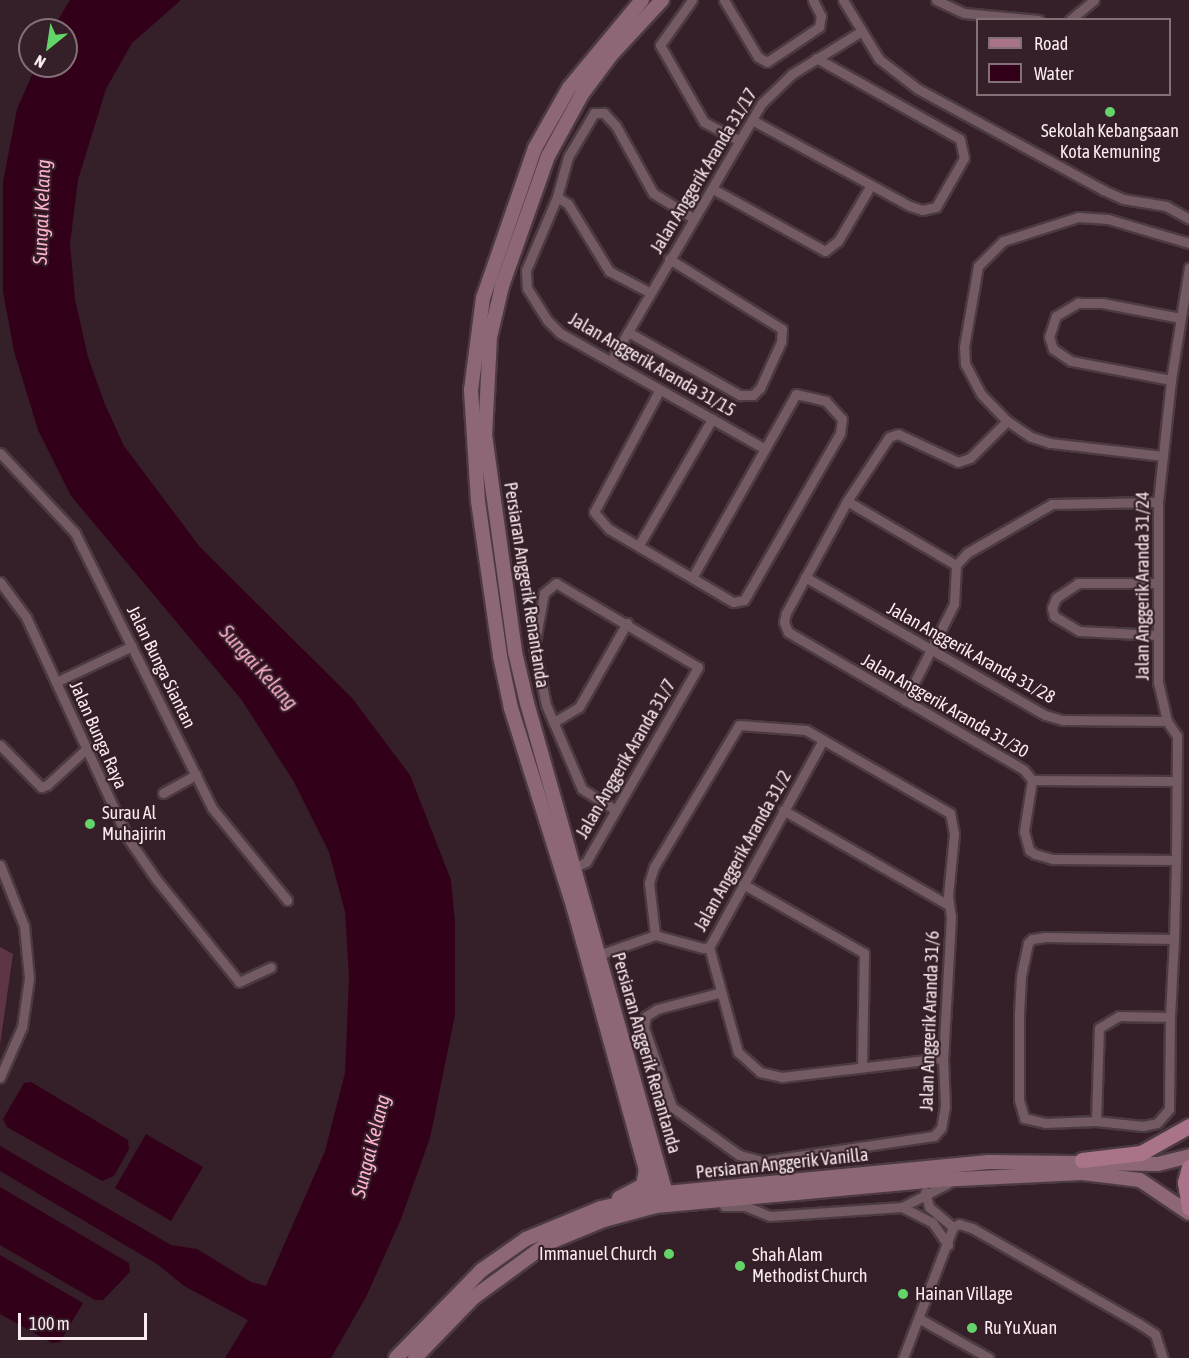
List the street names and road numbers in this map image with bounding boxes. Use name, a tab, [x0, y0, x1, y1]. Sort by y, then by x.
street label: Jalan Anggerik Aranda 31/17	[646, 84, 762, 258]
street label: Jalan Anggerik Aranda 31/15	[565, 308, 739, 422]
street label: Persiaran Anggerik Renantanda	[499, 481, 553, 689]
street label: Jalan Anggerik Aranda 31/24	[1132, 492, 1154, 680]
street label: Jalan Anggerik Aranda 31/28	[883, 598, 1059, 708]
street label: Jalan Bunga Siantan	[122, 602, 200, 732]
street label: Jalan Anggerik Aranda 31/30	[858, 649, 1032, 763]
street label: Jalan Anggerik Aranda 31/7	[572, 675, 680, 843]
street label: Jalan Bunga Raya	[65, 678, 131, 792]
street label: Jalan Anggerik Aranda 31/2	[690, 767, 796, 935]
street label: Jalan Anggerik Aranda 31/6	[916, 930, 944, 1112]
street label: Persiaran Anggerik Renantanda	[607, 950, 685, 1156]
street label: Persiaran Anggerik Vanilla	[695, 1144, 869, 1184]

